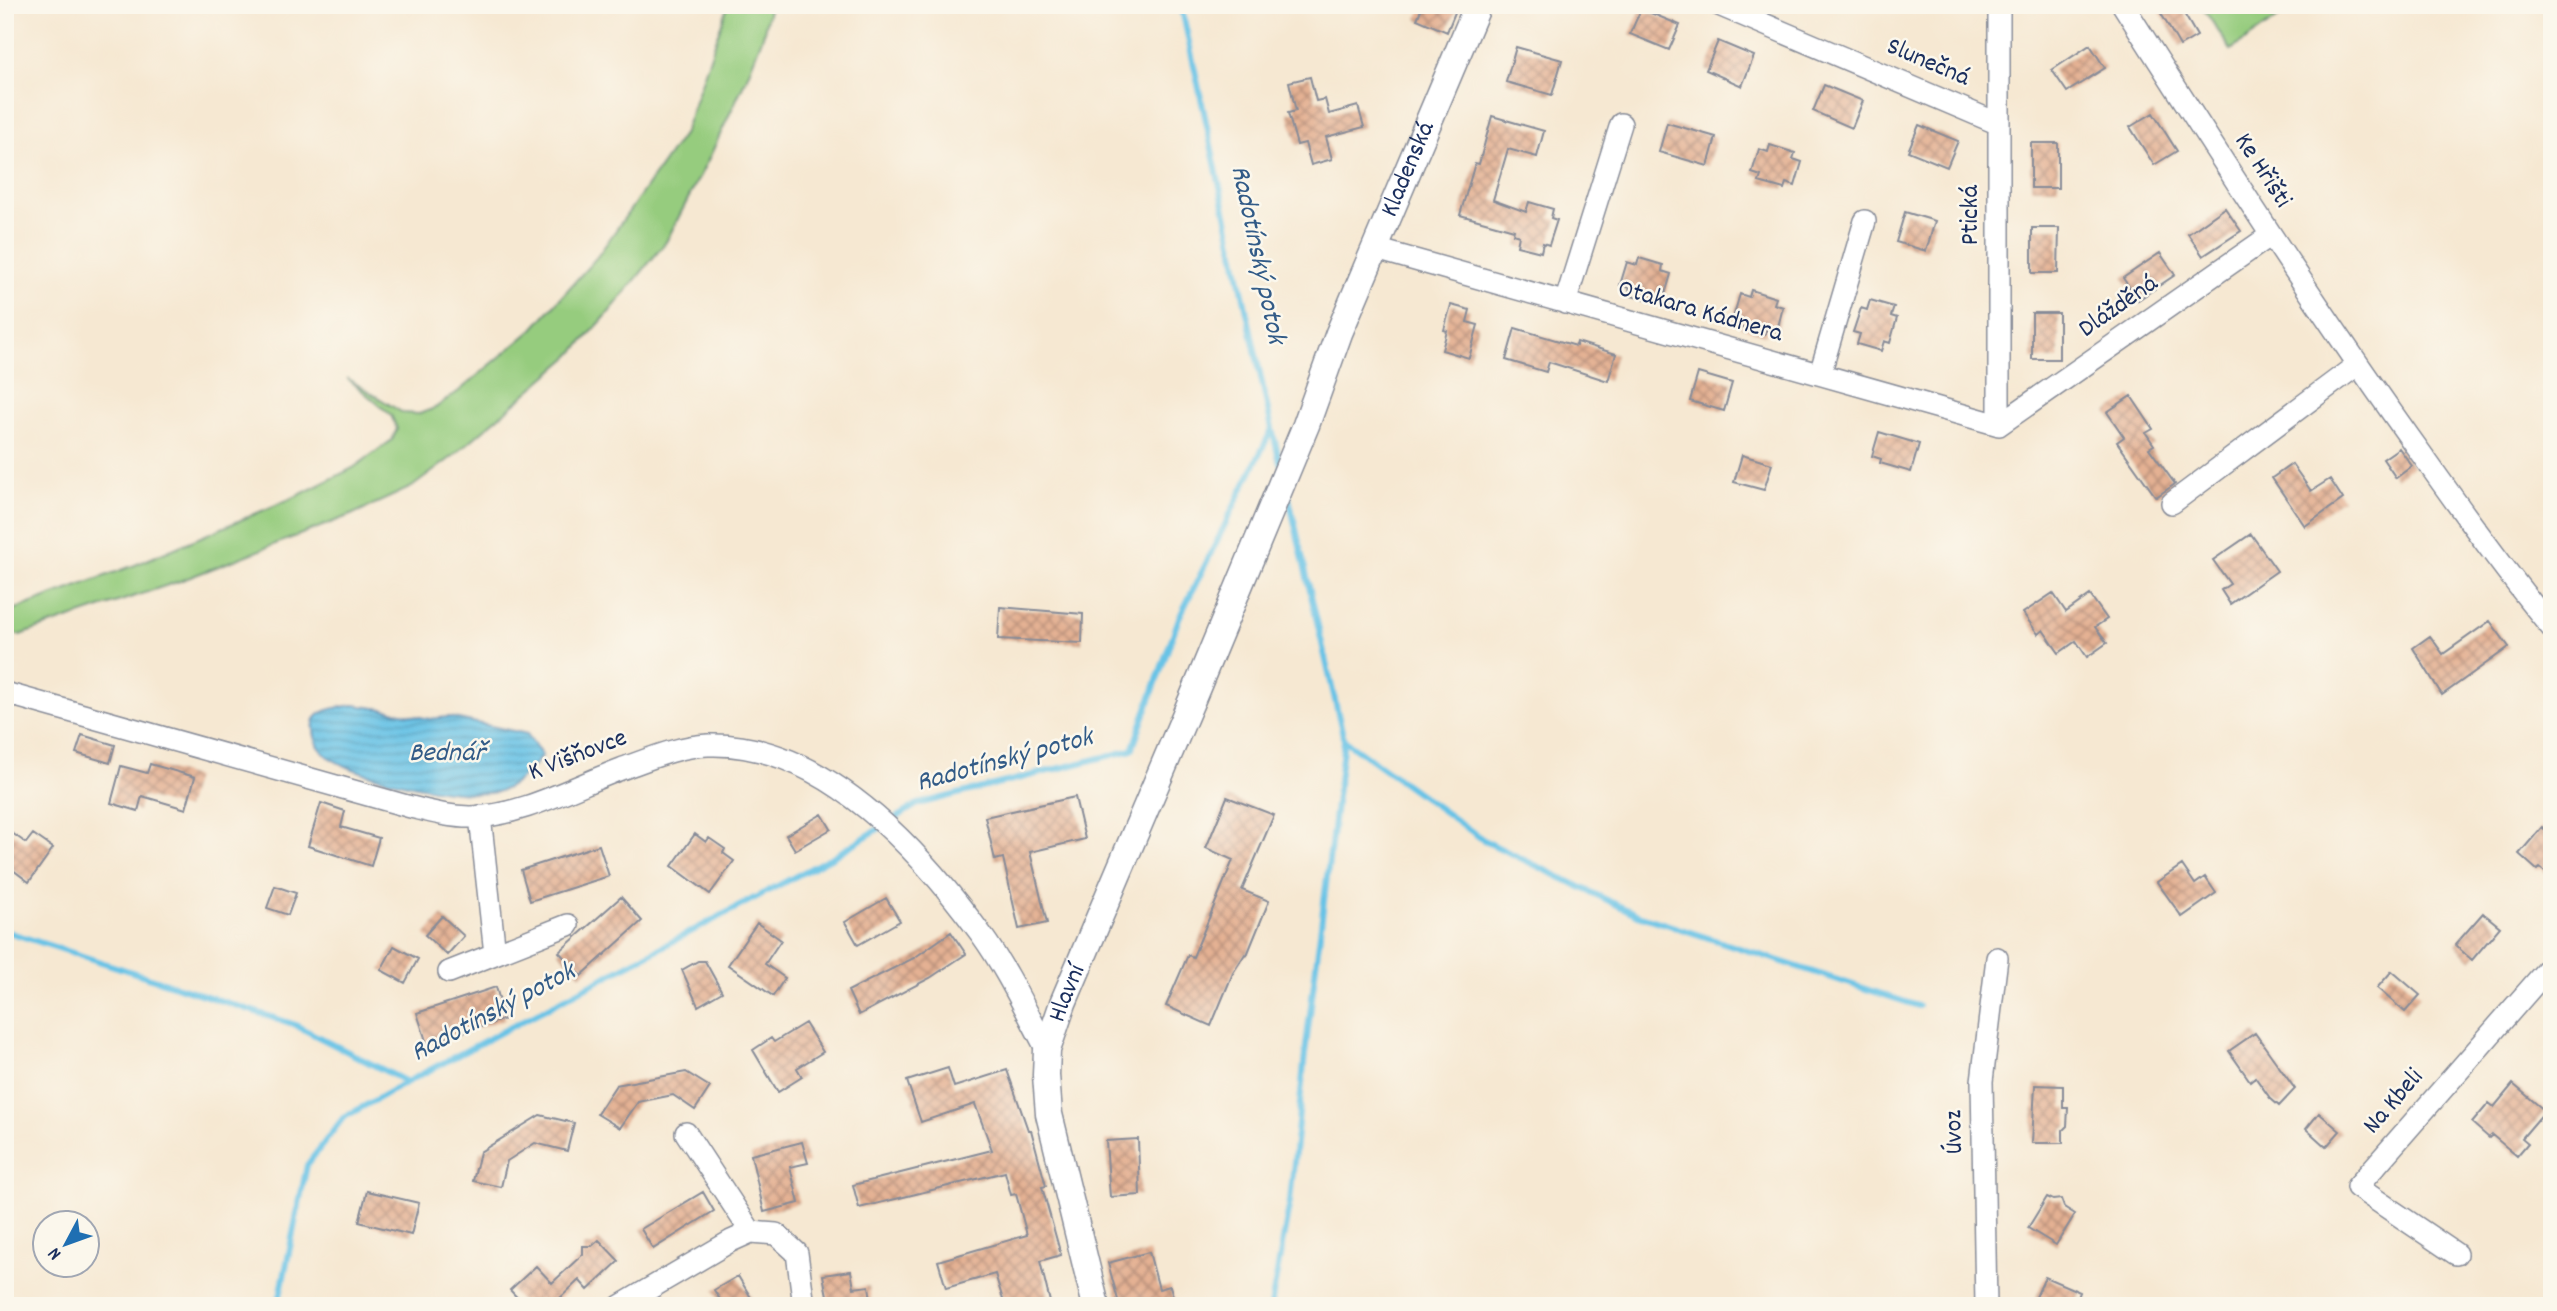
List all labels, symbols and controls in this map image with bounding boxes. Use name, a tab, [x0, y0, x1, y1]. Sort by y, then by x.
street label: Slunečná	[1880, 29, 1976, 97]
street label: Kladenská	[1372, 116, 1445, 223]
street label: Ke Hřišti	[2224, 126, 2300, 216]
water label: Radotínský potok	[1218, 162, 1295, 350]
street label: Ptická	[1953, 185, 1990, 245]
street label: Dlážděná	[2072, 266, 2166, 348]
street label: Otakara Kádnera	[1613, 271, 1787, 353]
water label: Radotínský potok	[912, 719, 1100, 805]
street label: K Višňovce	[523, 720, 633, 792]
water label: Bednář	[409, 735, 491, 775]
water label: Radotínský potok	[405, 953, 586, 1074]
street label: Hlavní	[1039, 957, 1097, 1027]
street label: Na Kbeli	[2355, 1061, 2433, 1143]
street label: Úvoz	[1936, 1110, 1974, 1154]
north arrow	[32, 1210, 102, 1280]
text: N	[43, 1240, 69, 1265]

